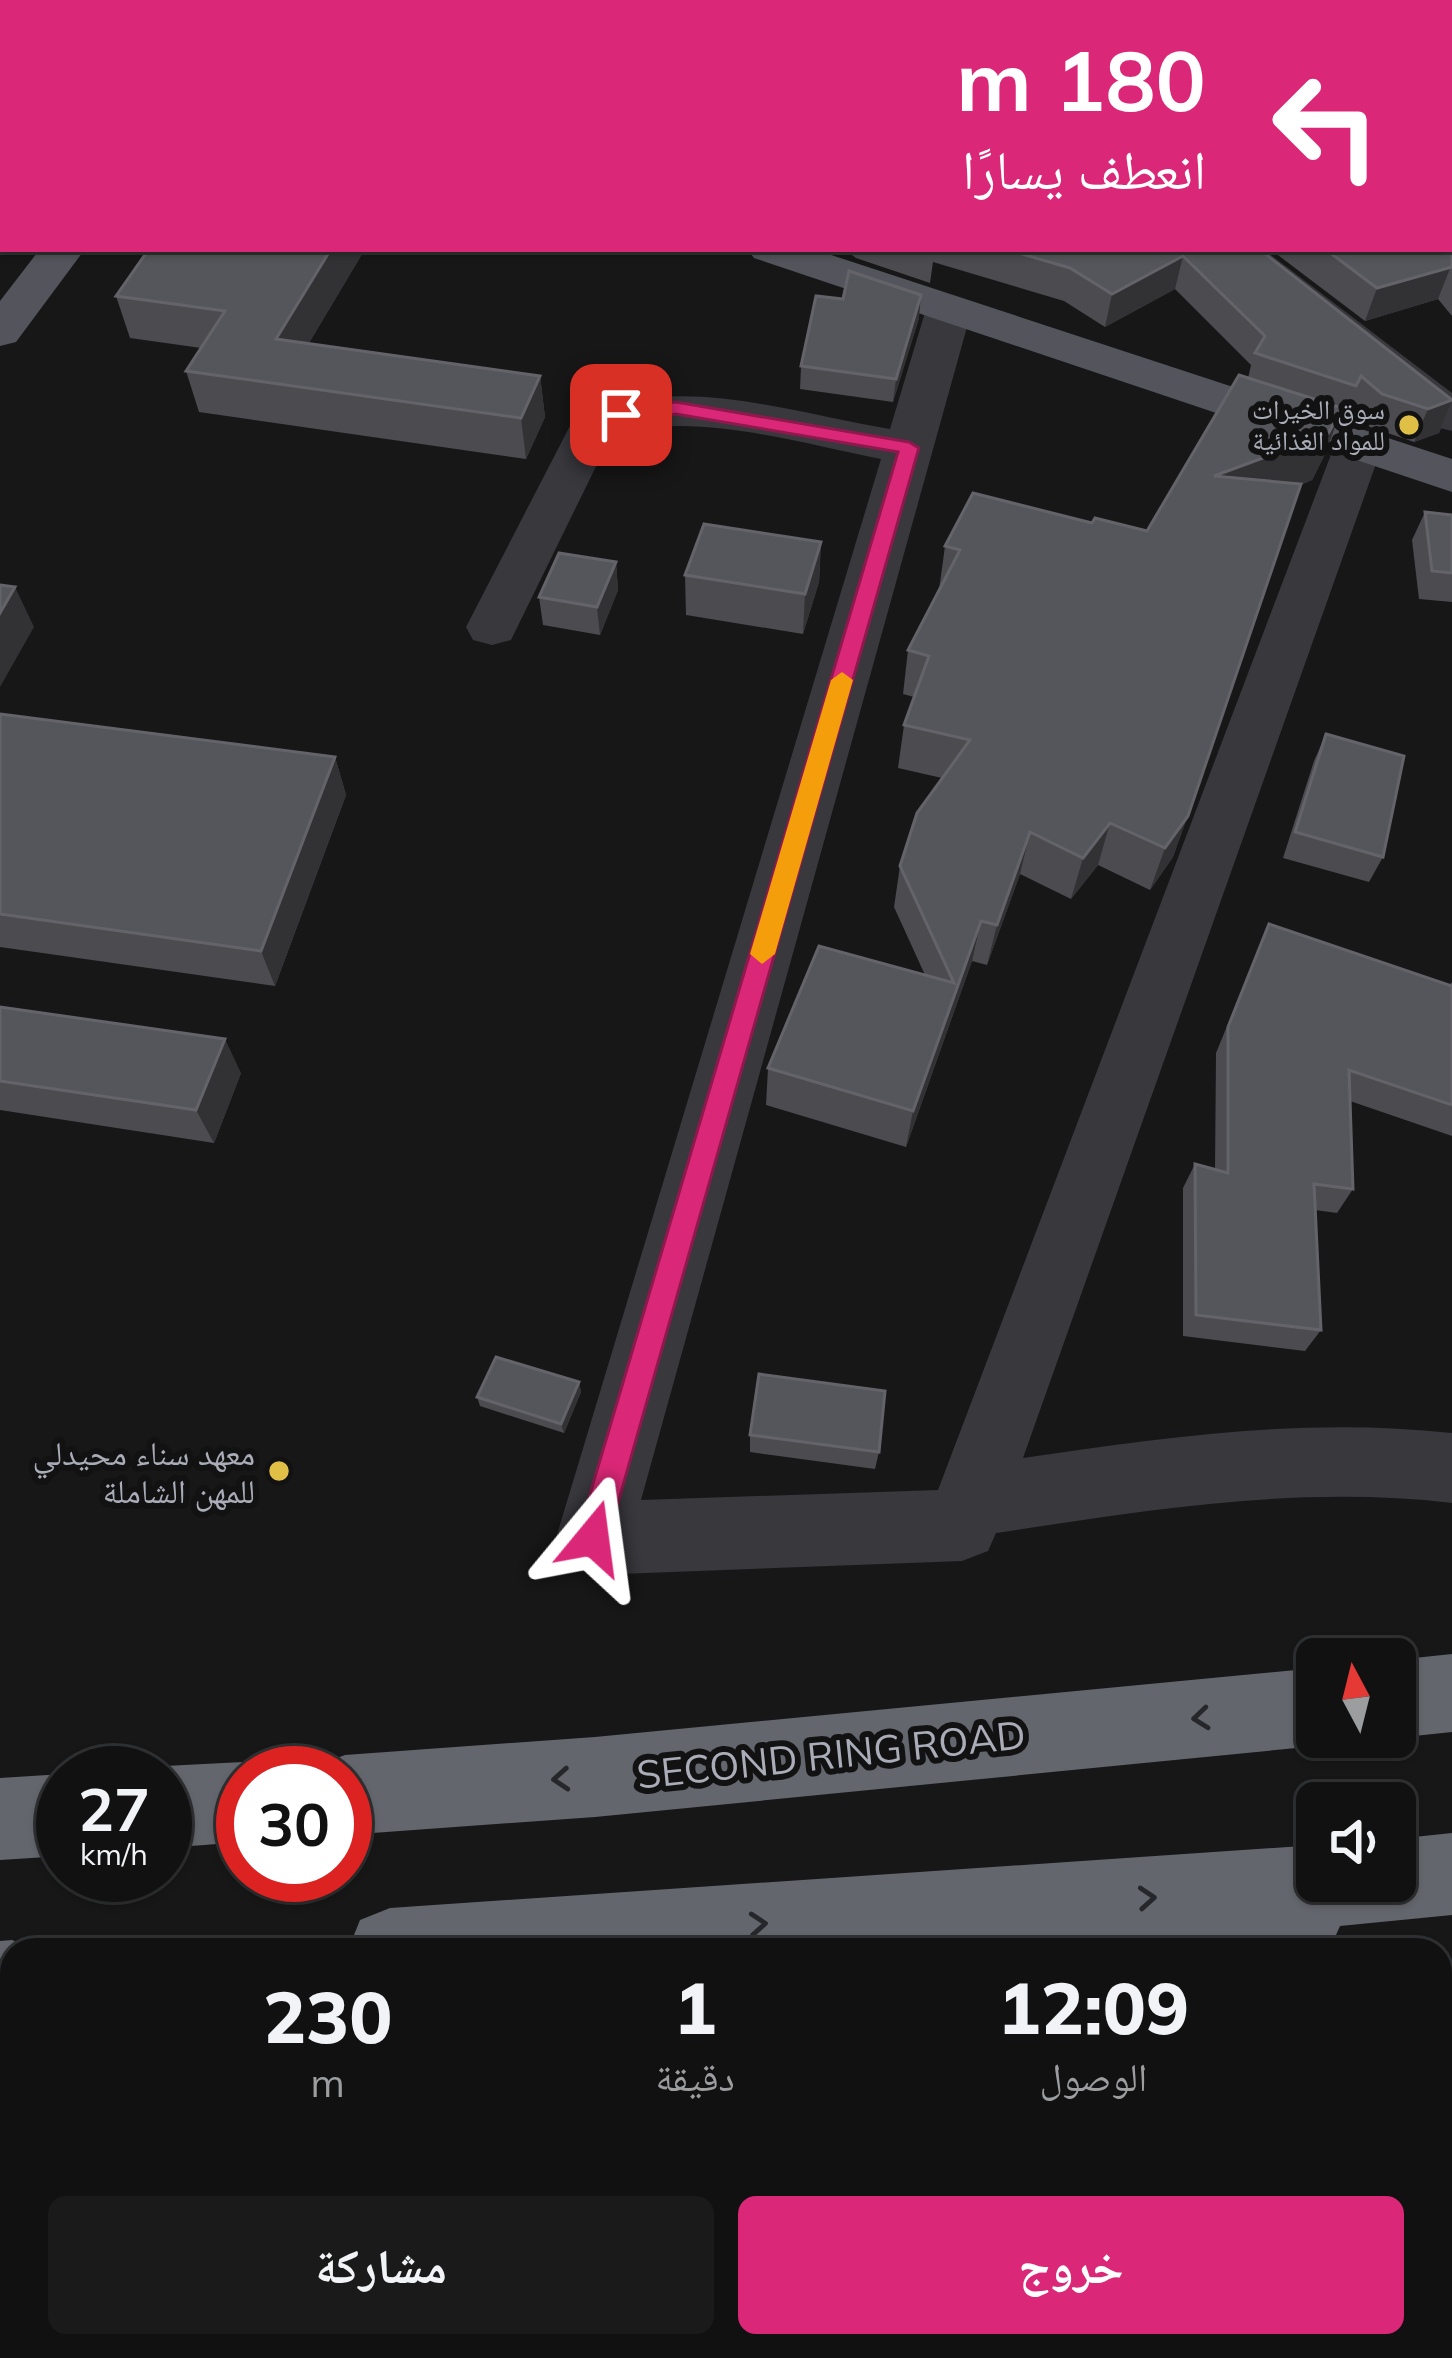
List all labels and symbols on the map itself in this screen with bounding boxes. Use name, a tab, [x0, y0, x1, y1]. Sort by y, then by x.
pin	[570, 364, 672, 466]
place label: سوق الخيرات للمواد الغذائية	[1252, 392, 1385, 457]
marker: سوق الخيرات للمواد الغذائية	[1396, 412, 1422, 438]
place label: معهد سناء محيدلي للمهن الشاملة	[33, 1432, 255, 1512]
marker: معهد سناء محيدلي للمهن الشاملة	[266, 1458, 292, 1484]
position arrow	[530, 1475, 656, 1601]
north arrow	[1296, 1638, 1416, 1758]
one-way arrow	[1191, 1705, 1210, 1730]
street label: SECOND RING ROAD	[634, 1709, 1028, 1799]
speed limit sign: 30	[216, 1746, 372, 1902]
one-way arrow	[552, 1766, 571, 1792]
one-way arrow	[1138, 1885, 1157, 1911]
one-way arrow	[749, 1911, 768, 1937]

